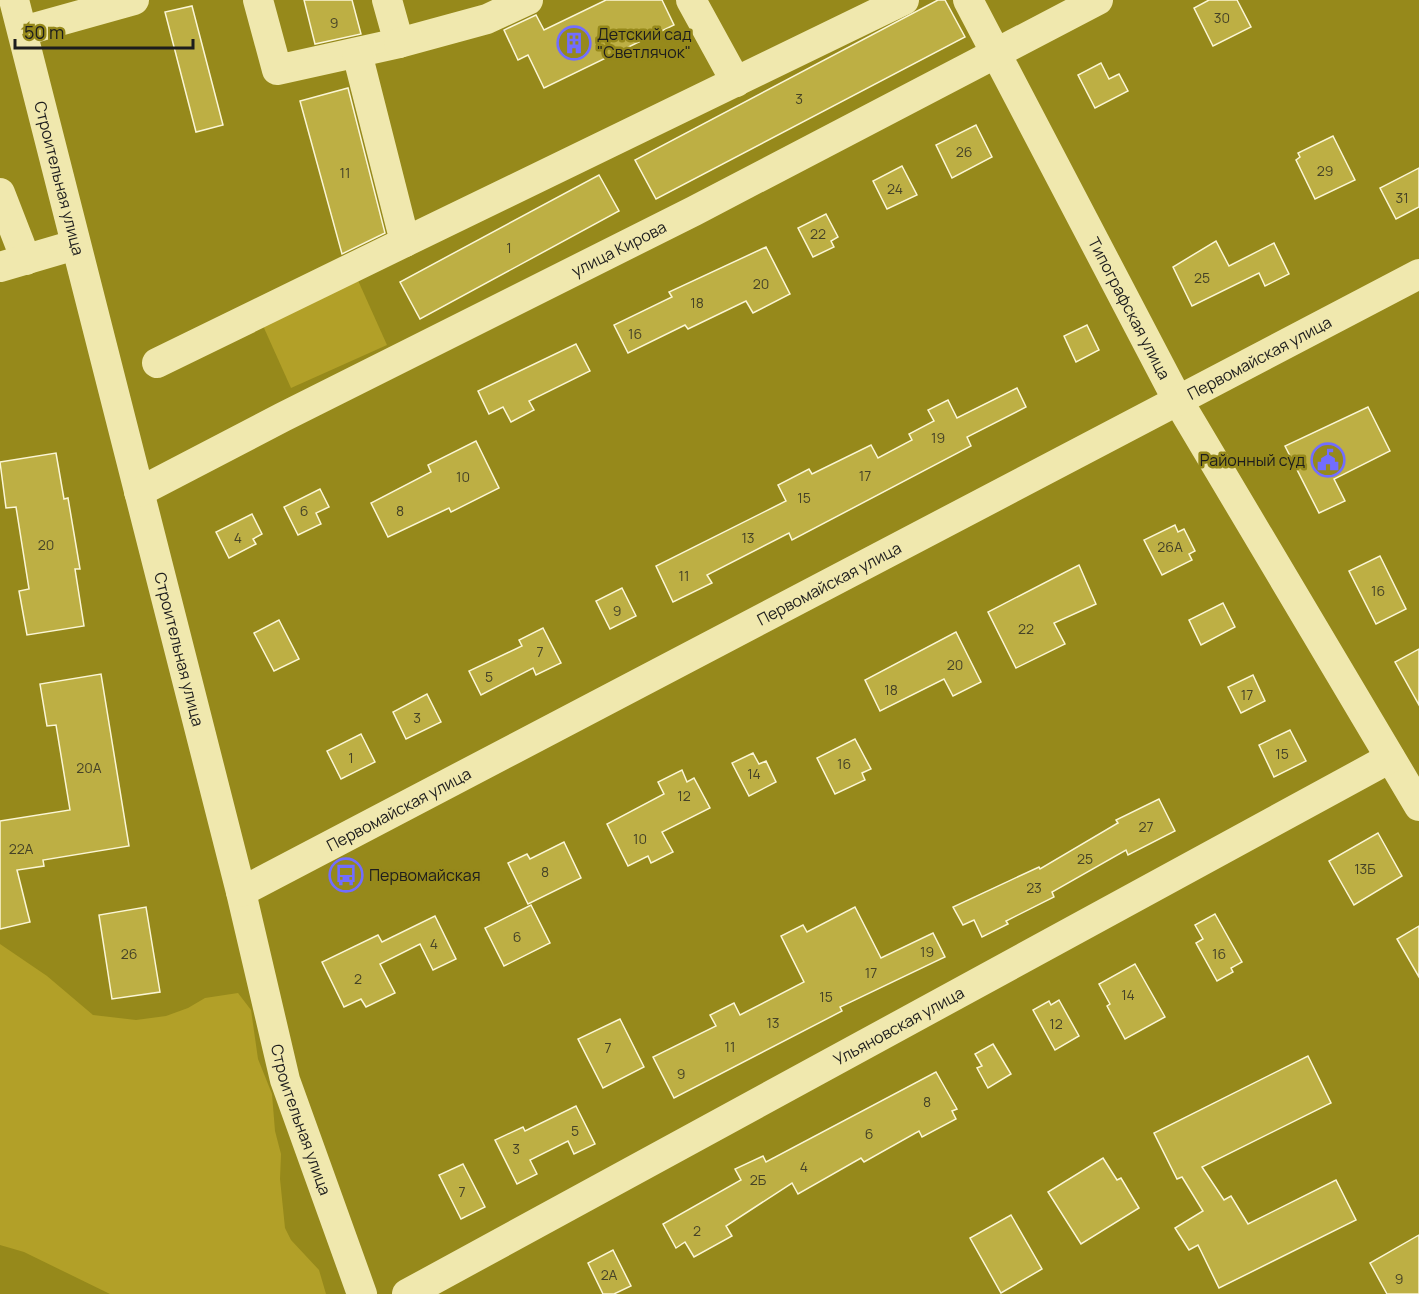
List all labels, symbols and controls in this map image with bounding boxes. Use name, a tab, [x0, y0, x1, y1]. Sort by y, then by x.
house number: 30	[1214, 8, 1230, 27]
scale bar	[15, 12, 194, 50]
house number: 9	[330, 13, 338, 32]
text: 50 m	[24, 20, 64, 44]
place label: Детский сад "Светлячок"	[597, 23, 692, 63]
building icon: Детский сад "Светлячок"	[556, 25, 592, 61]
house number: 3	[795, 89, 803, 108]
street label: Строительная улица	[29, 99, 90, 258]
house number: 26	[956, 142, 972, 161]
house number: 29	[1317, 161, 1333, 180]
house number: 11	[340, 163, 350, 182]
house number: 24	[887, 179, 903, 198]
house number: 31	[1395, 188, 1409, 207]
street label: улица Кирова	[568, 216, 670, 282]
house number: 22	[810, 224, 826, 243]
street label: Типографская улица	[1083, 233, 1176, 383]
house number: 1	[506, 238, 512, 257]
house number: 25	[1194, 268, 1210, 287]
house number: 20	[753, 274, 769, 293]
house number: 18	[690, 293, 704, 312]
street label: Первомайская улица	[1183, 311, 1335, 405]
house number: 16	[628, 324, 642, 343]
house number: 19	[931, 428, 945, 447]
public building icon: Районный суд	[1310, 442, 1346, 478]
place label: Районный суд	[1200, 449, 1305, 471]
house number: 17	[859, 466, 871, 485]
house number: 10	[456, 467, 470, 486]
house number: 15	[797, 488, 811, 507]
house number: 6	[300, 501, 308, 520]
house number: 8	[396, 501, 404, 520]
house number: 4	[234, 528, 242, 547]
house number: 13	[741, 528, 755, 547]
house number: 20	[38, 535, 54, 554]
street label: Первомайская улица	[753, 537, 905, 630]
house number: 26А	[1157, 537, 1183, 556]
house number: 11	[679, 566, 689, 585]
street label: Строительная улица	[149, 570, 209, 729]
house number: 16	[1371, 581, 1385, 600]
house number: 9	[613, 601, 621, 620]
house number: 22	[1018, 619, 1034, 638]
house number: 7	[536, 642, 544, 661]
house number: 20	[947, 655, 963, 674]
house number: 5	[485, 667, 493, 686]
house number: 18	[884, 680, 898, 699]
house number: 17	[1241, 685, 1253, 704]
house number: 3	[413, 708, 421, 727]
house number: 15	[1275, 744, 1289, 763]
house number: 1	[348, 748, 354, 767]
house number: 16	[837, 754, 851, 773]
house number: 20А	[76, 758, 102, 777]
street label: Первомайская улица	[323, 762, 475, 856]
house number: 14	[747, 764, 761, 783]
house number: 12	[677, 786, 691, 805]
house number: 27	[1138, 817, 1154, 836]
house number: 10	[633, 829, 647, 848]
house number: 22А	[9, 839, 33, 858]
house number: 25	[1077, 849, 1093, 868]
bus stop icon: Первомайская	[328, 857, 364, 893]
house number: 13Б	[1354, 859, 1376, 878]
house number: 8	[541, 862, 549, 881]
place label: Первомайская	[369, 864, 481, 886]
house number: 23	[1026, 878, 1042, 897]
house number: 6	[513, 927, 521, 946]
house number: 4	[430, 934, 438, 953]
house number: 19	[920, 942, 934, 961]
house number: 26	[121, 944, 137, 963]
house number: 16	[1212, 944, 1226, 963]
house number: 17	[865, 963, 877, 982]
house number: 2	[354, 969, 362, 988]
street label: Ульяновская улица	[829, 981, 968, 1070]
house number: 14	[1121, 985, 1135, 1004]
house number: 15	[819, 987, 833, 1006]
house number: 13	[766, 1013, 780, 1032]
house number: 12	[1049, 1014, 1063, 1033]
house number: 11	[725, 1037, 735, 1056]
house number: 7	[604, 1038, 612, 1057]
street label: Строительная улица	[266, 1042, 337, 1198]
house number: 9	[677, 1064, 685, 1083]
house number: 8	[923, 1092, 931, 1111]
house number: 5	[571, 1121, 579, 1140]
house number: 6	[865, 1124, 873, 1143]
house number: 3	[512, 1139, 520, 1158]
house number: 4	[800, 1157, 808, 1176]
house number: 2Б	[750, 1170, 767, 1189]
house number: 7	[458, 1182, 466, 1201]
house number: 2	[693, 1221, 701, 1240]
house number: 2А	[601, 1265, 617, 1284]
house number: 9	[1395, 1269, 1403, 1288]

